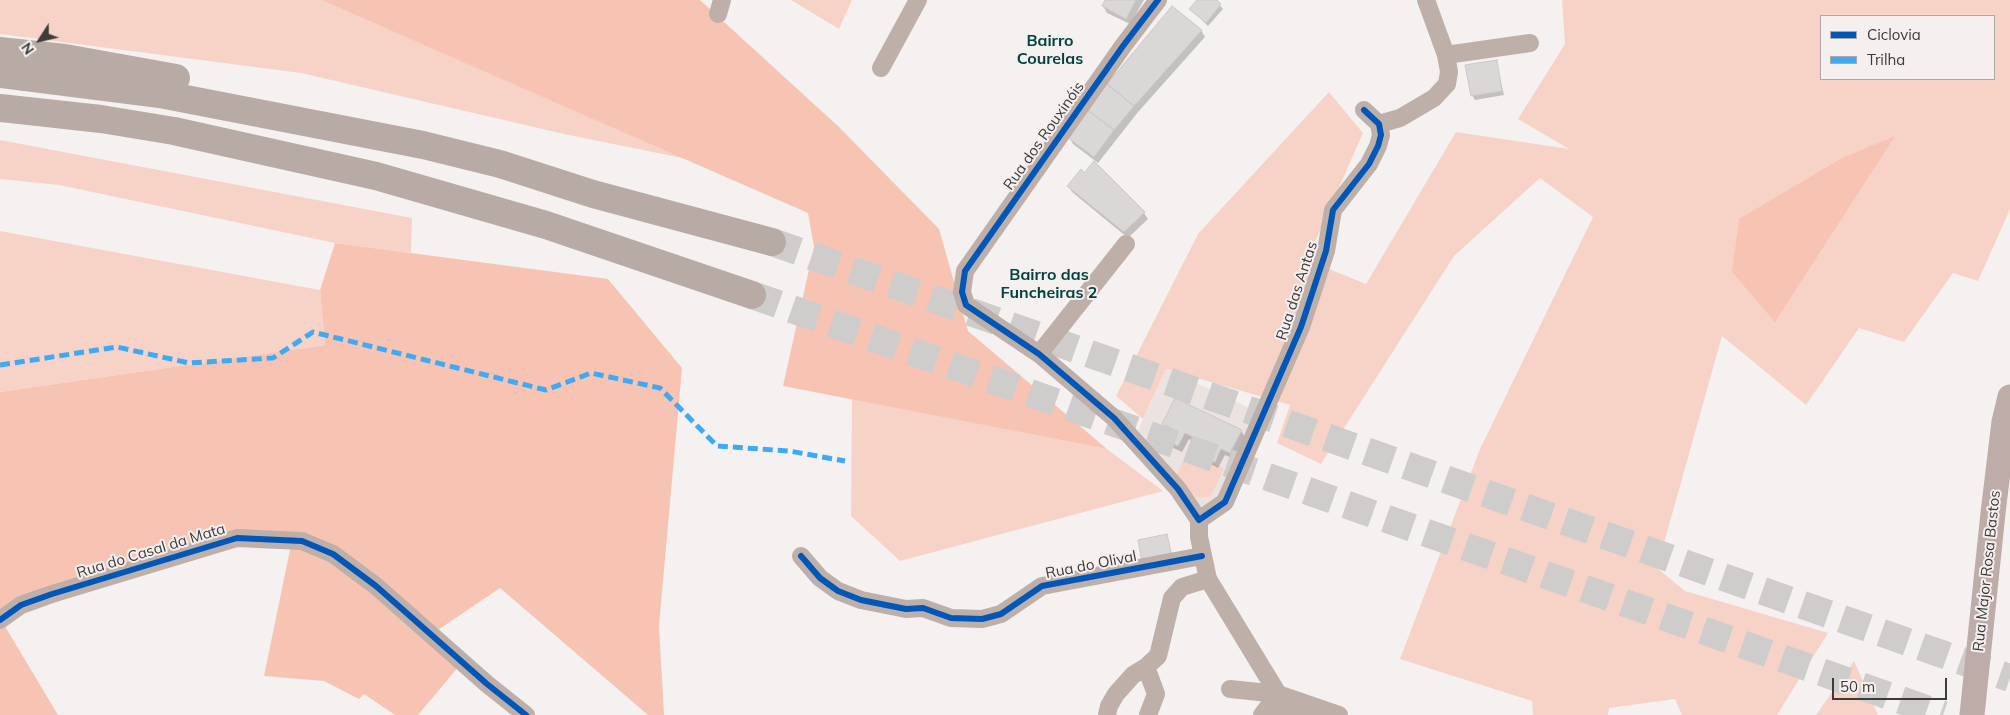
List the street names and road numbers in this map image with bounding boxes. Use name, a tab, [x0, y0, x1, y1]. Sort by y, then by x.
street label: Rua dos Rouxinóis	[1000, 78, 1088, 194]
street label: Rua das Antas	[1273, 239, 1321, 343]
street label: Rua Major Rosa Bastos	[1970, 489, 2004, 653]
street label: Rua do Casal da Mata	[75, 520, 227, 582]
street label: Rua do Olival	[1044, 547, 1138, 583]

